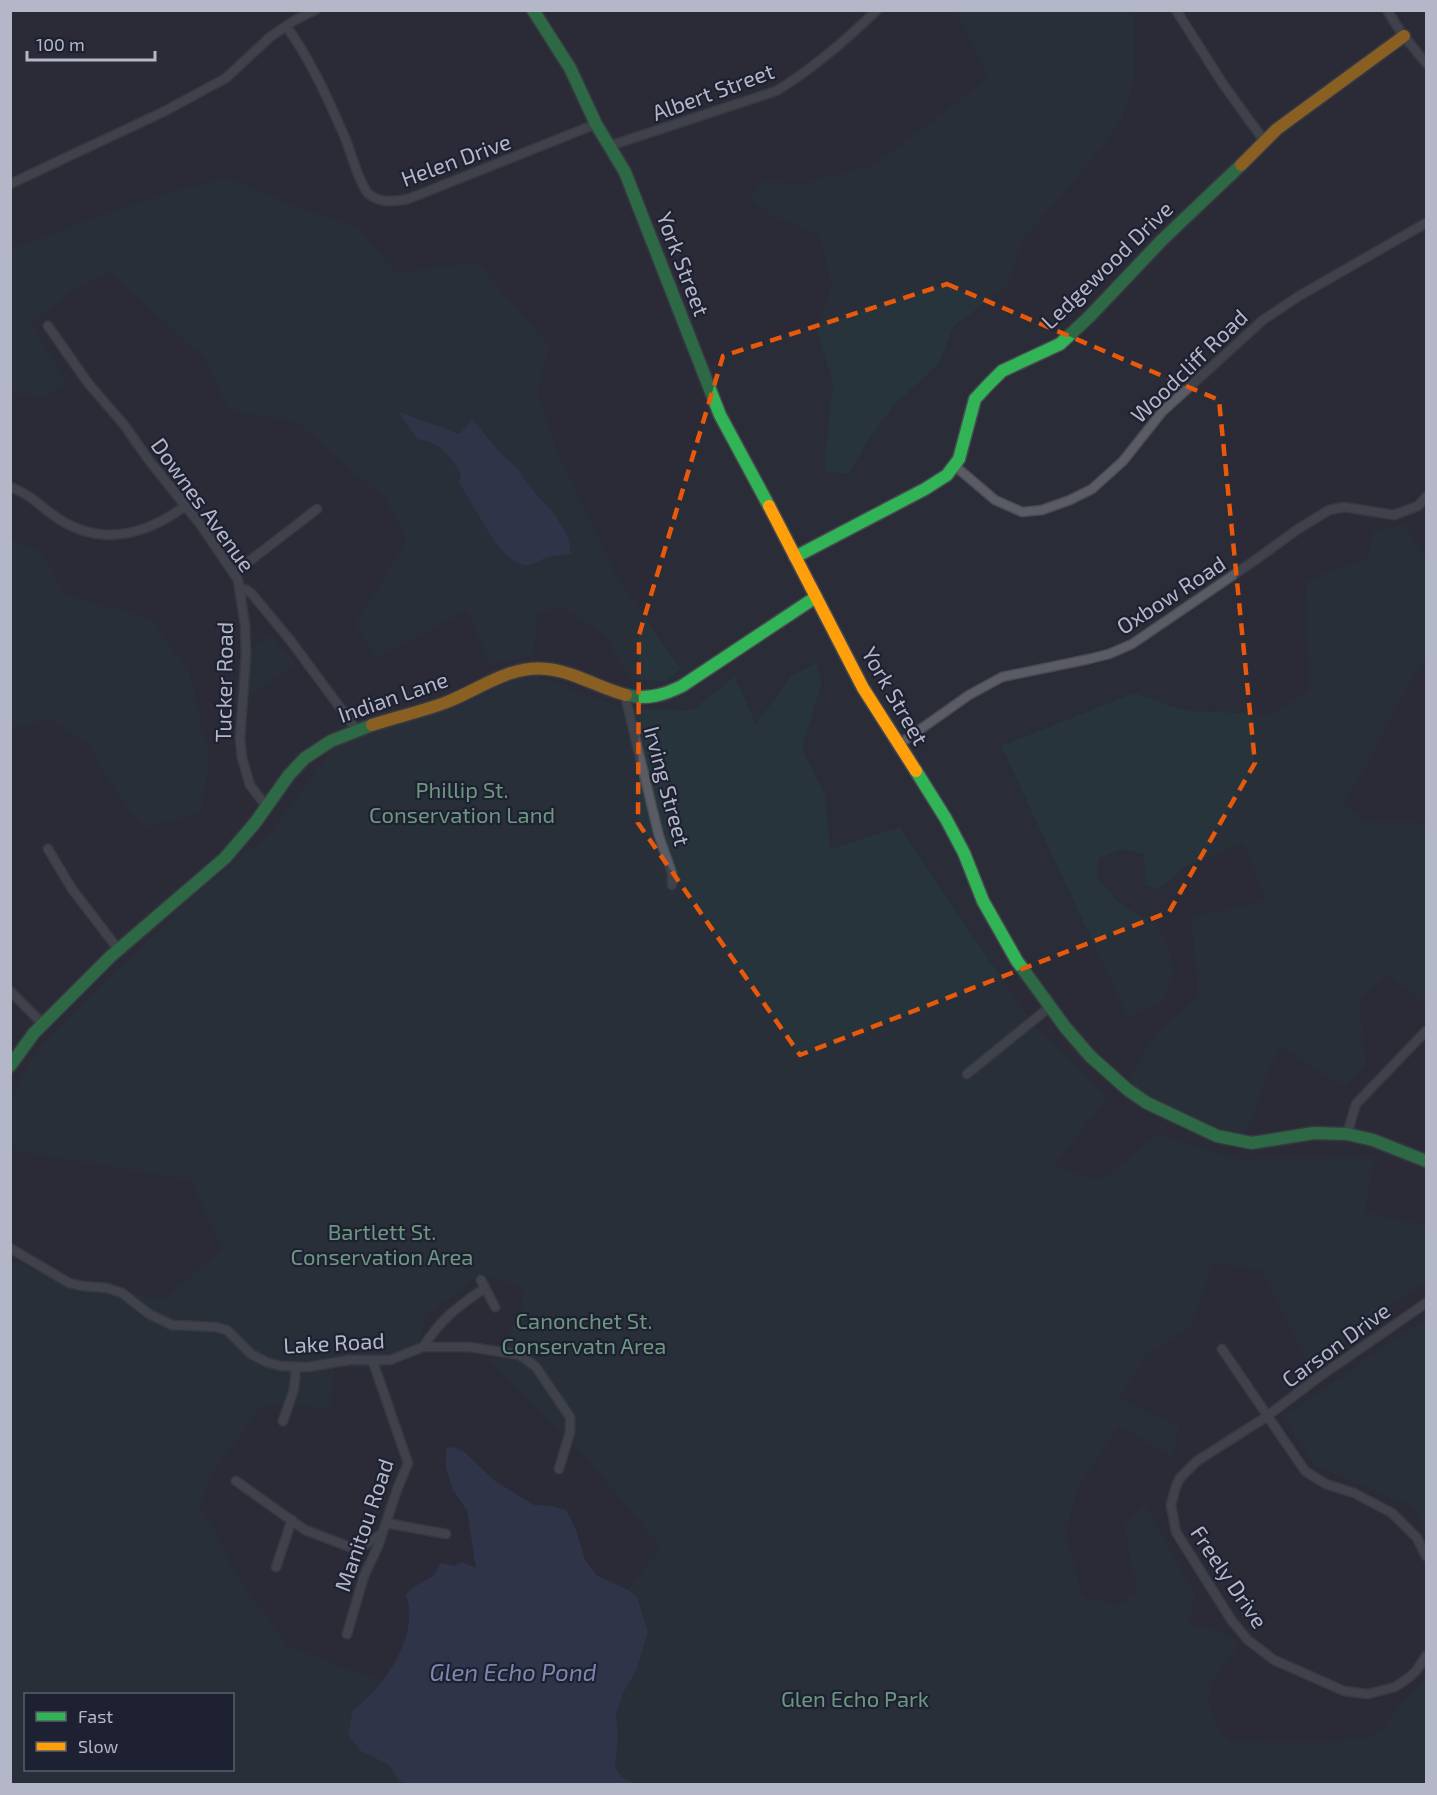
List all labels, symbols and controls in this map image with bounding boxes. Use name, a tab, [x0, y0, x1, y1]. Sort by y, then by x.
scale bar	[27, 24, 154, 62]
text: 100 m	[36, 33, 85, 55]
street label: Albert Street	[648, 57, 777, 125]
street label: Helen Drive	[397, 127, 514, 191]
street label: Ledgewood Drive	[1035, 195, 1177, 334]
street label: York Street	[652, 208, 716, 319]
street label: Woodcliff Road	[1125, 303, 1252, 427]
street label: Downes Avenue	[147, 432, 261, 576]
street label: Oxbow Road	[1111, 549, 1230, 639]
street label: Tucker Road	[209, 621, 237, 743]
street label: York Street	[857, 642, 934, 749]
street label: Indian Lane	[334, 665, 451, 727]
street label: Irving Street	[640, 723, 696, 848]
park label: Phillip St. Conservation Land	[369, 776, 555, 827]
park label: Bartlett St. Conservation Area	[291, 1218, 473, 1269]
street label: Carson Drive	[1276, 1296, 1394, 1392]
park label: Canonchet St. Conservatn Area	[502, 1307, 666, 1358]
street label: Lake Road	[283, 1326, 385, 1358]
street label: Manitou Road	[328, 1455, 398, 1594]
street label: Freely Drive	[1186, 1520, 1274, 1633]
water label: Glen Echo Pond	[429, 1657, 597, 1686]
park label: Glen Echo Park	[781, 1685, 929, 1711]
legend	[24, 1693, 234, 1771]
text: Fast	[78, 1705, 113, 1727]
text: Slow	[78, 1735, 119, 1757]

